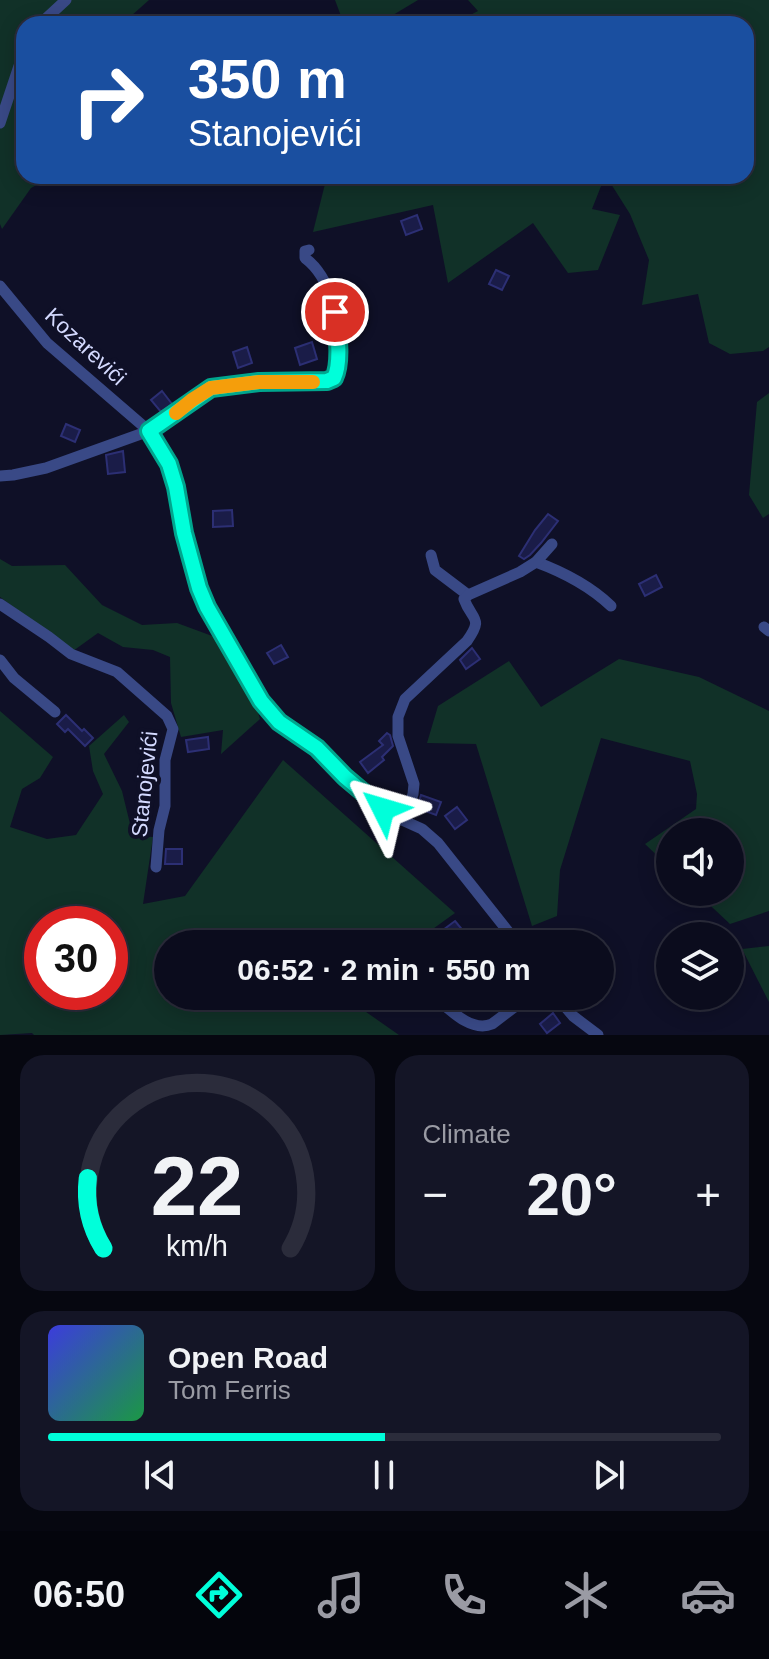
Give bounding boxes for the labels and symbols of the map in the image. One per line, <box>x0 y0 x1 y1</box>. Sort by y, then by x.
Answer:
pin <box>301 278 369 346</box>
street label: Kozarevići <box>40 303 131 390</box>
street label: Stanojevići <box>127 730 162 838</box>
position arrow <box>341 767 425 851</box>
speed limit sign: 30 <box>24 906 128 1010</box>

